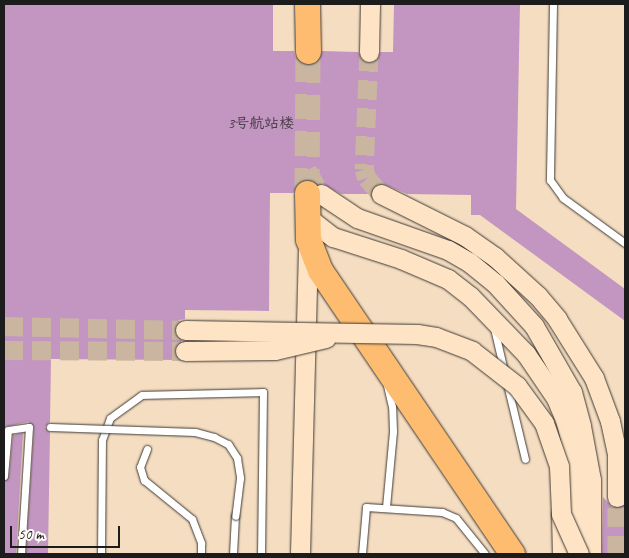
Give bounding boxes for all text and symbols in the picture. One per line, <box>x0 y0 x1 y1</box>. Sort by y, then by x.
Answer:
house number: 3号航站楼 <box>228 115 294 133</box>
scale bar <box>12 516 122 548</box>
text: 50 m <box>18 525 44 544</box>

